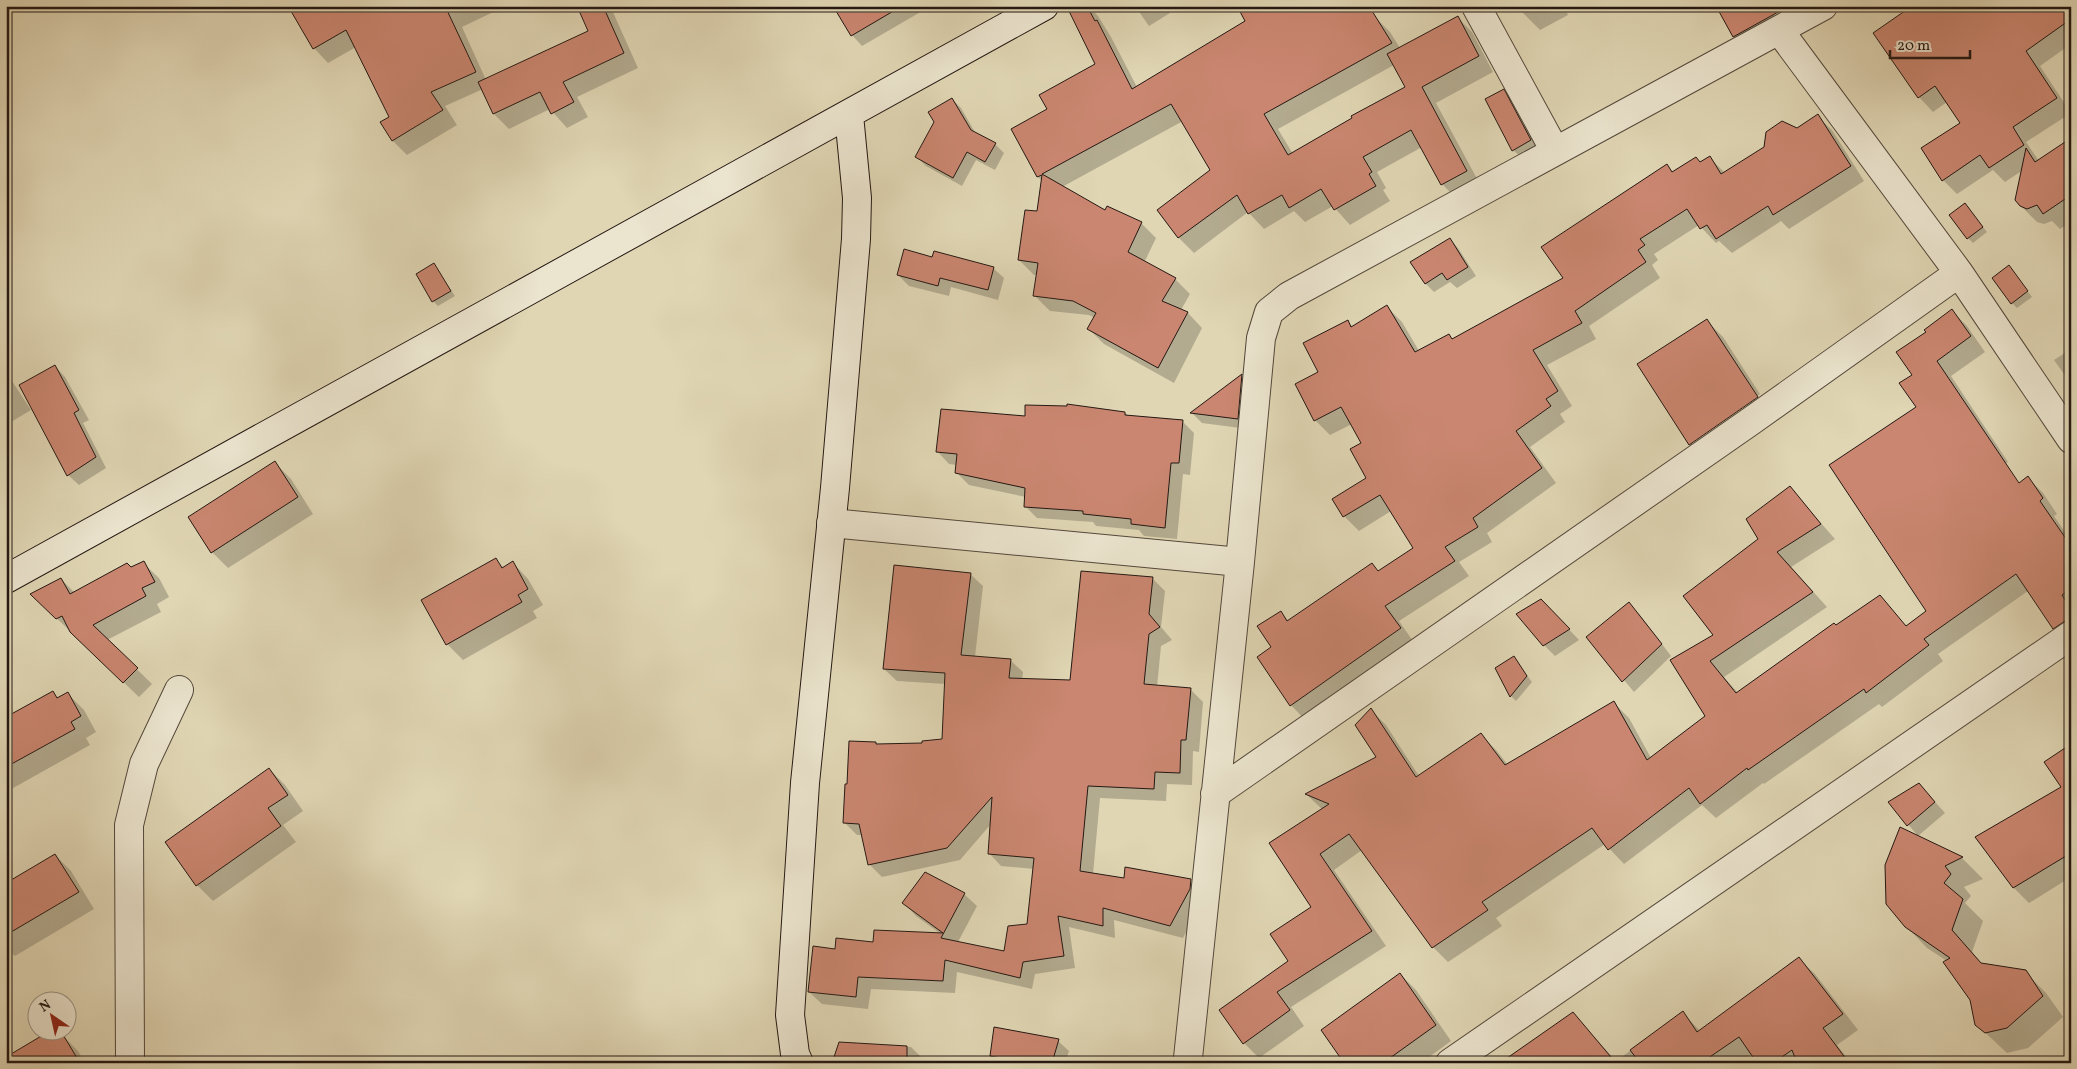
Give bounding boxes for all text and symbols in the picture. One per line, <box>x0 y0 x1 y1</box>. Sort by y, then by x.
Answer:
scale bar <box>1890 28 1970 60</box>
text: 20 m <box>1897 36 1930 57</box>
north arrow <box>28 992 78 1042</box>
text: N <box>36 996 55 1017</box>

